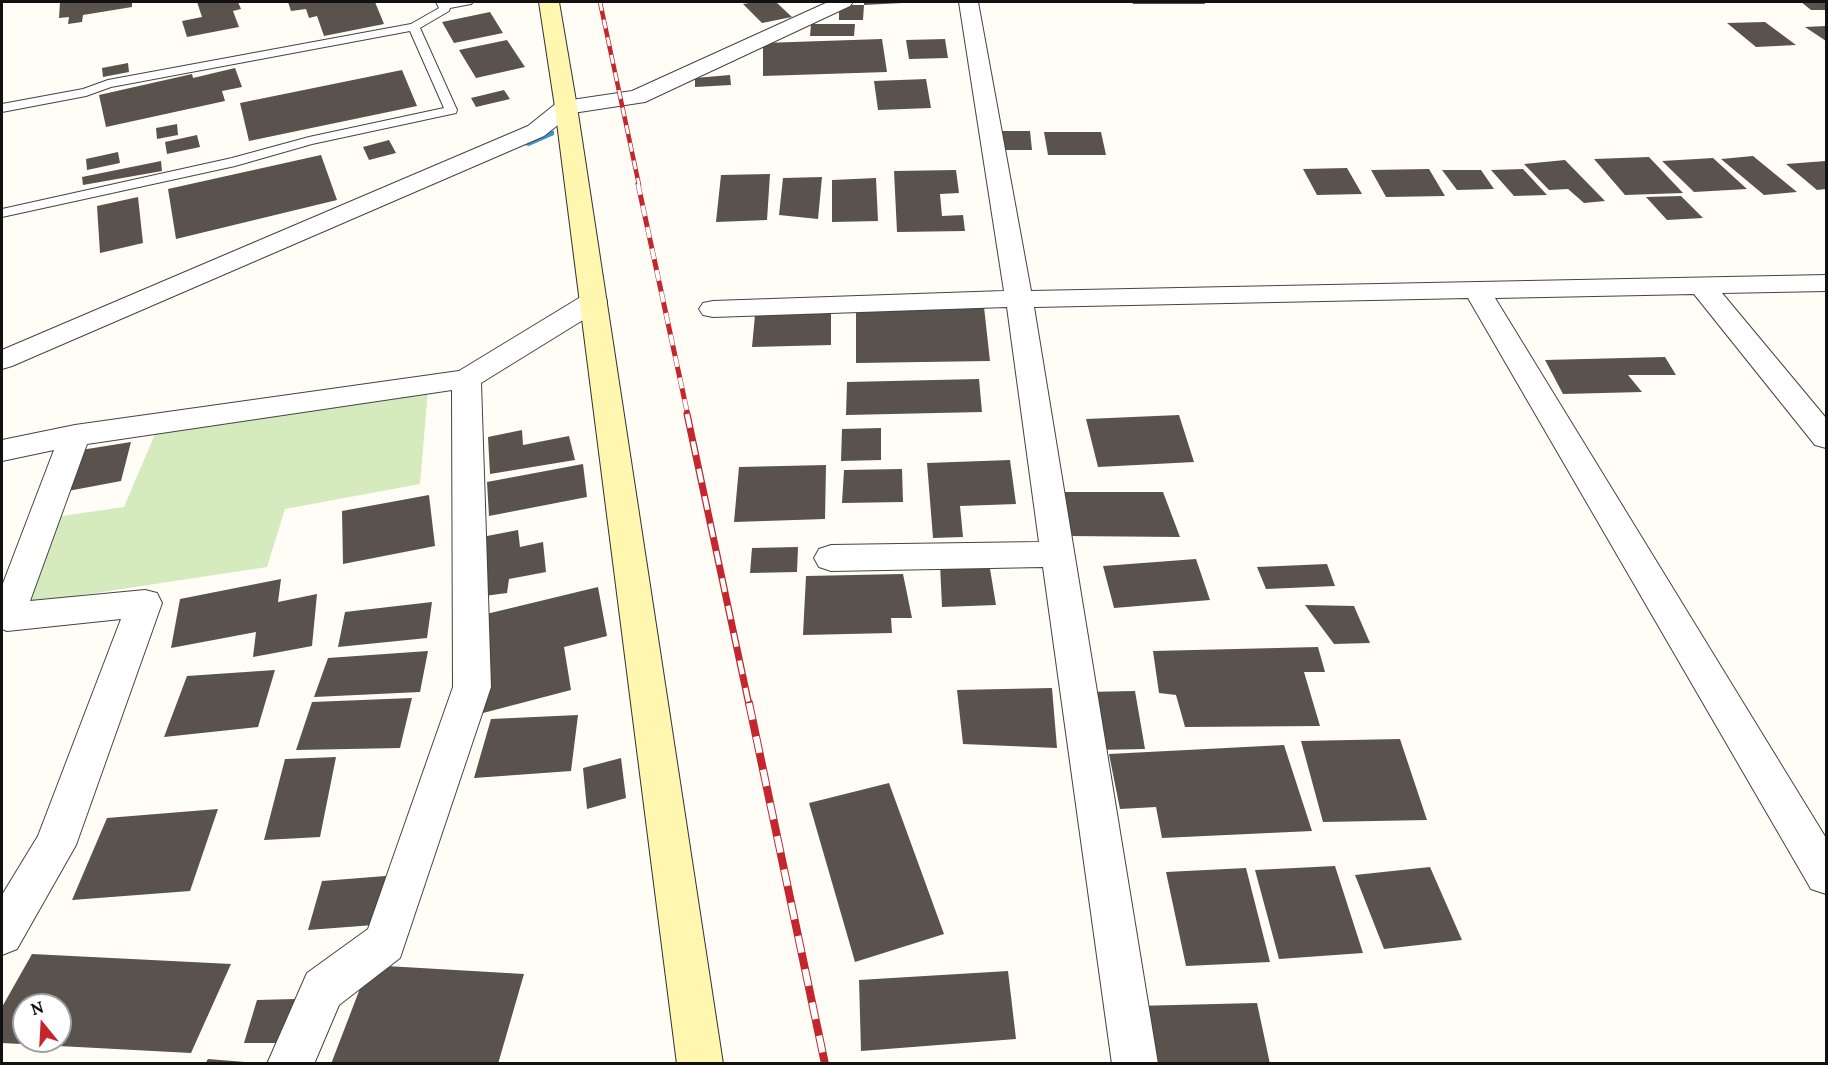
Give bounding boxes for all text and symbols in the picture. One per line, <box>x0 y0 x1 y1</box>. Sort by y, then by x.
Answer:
north arrow <box>12 993 72 1053</box>
text: N <box>28 996 46 1019</box>

